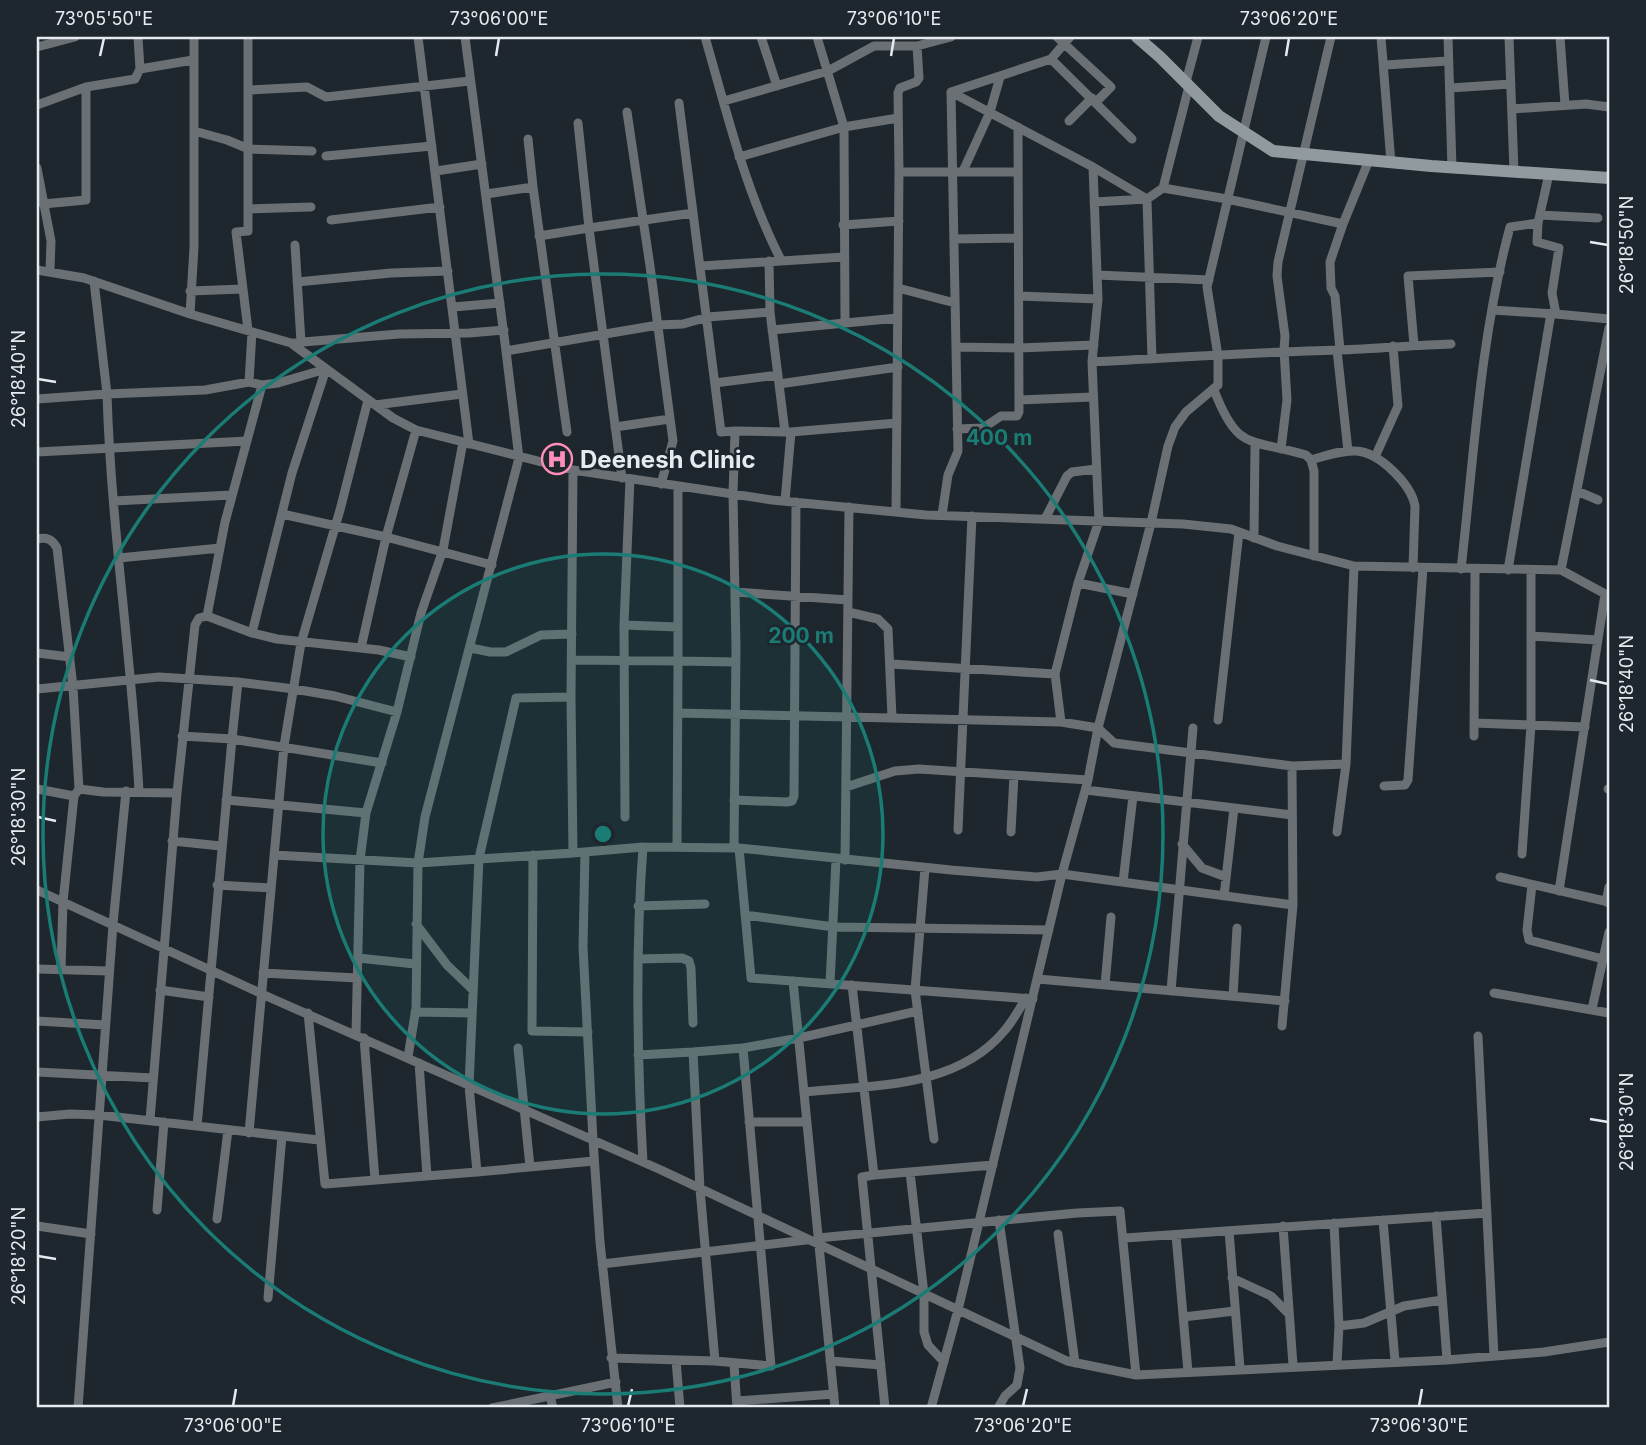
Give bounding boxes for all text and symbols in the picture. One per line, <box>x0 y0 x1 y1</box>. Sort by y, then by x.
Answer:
text: 73°05'50"E <box>55 8 153 29</box>
text: 73°06'00"E <box>450 8 548 29</box>
text: 73°06'10"E <box>847 8 941 29</box>
text: 73°06'20"E <box>1240 8 1338 29</box>
text: 26°18'50"N <box>1616 196 1637 294</box>
text: 26°18'40"N <box>8 330 29 428</box>
text: 400 m <box>966 425 1032 450</box>
hospital icon: Deenesh Clinic <box>540 442 574 476</box>
place label: Deenesh Clinic <box>580 445 756 474</box>
text: 200 m <box>768 623 834 648</box>
text: 26°18'40"N <box>1616 635 1637 733</box>
text: 26°18'30"N <box>8 768 29 866</box>
centre of rings <box>591 822 615 846</box>
text: 26°18'30"N <box>1616 1073 1637 1171</box>
text: 26°18'20"N <box>8 1207 29 1305</box>
text: 73°06'00"E <box>184 1415 282 1436</box>
text: 73°06'10"E <box>581 1415 675 1436</box>
text: 73°06'20"E <box>974 1415 1072 1436</box>
text: 73°06'30"E <box>1370 1415 1468 1436</box>

